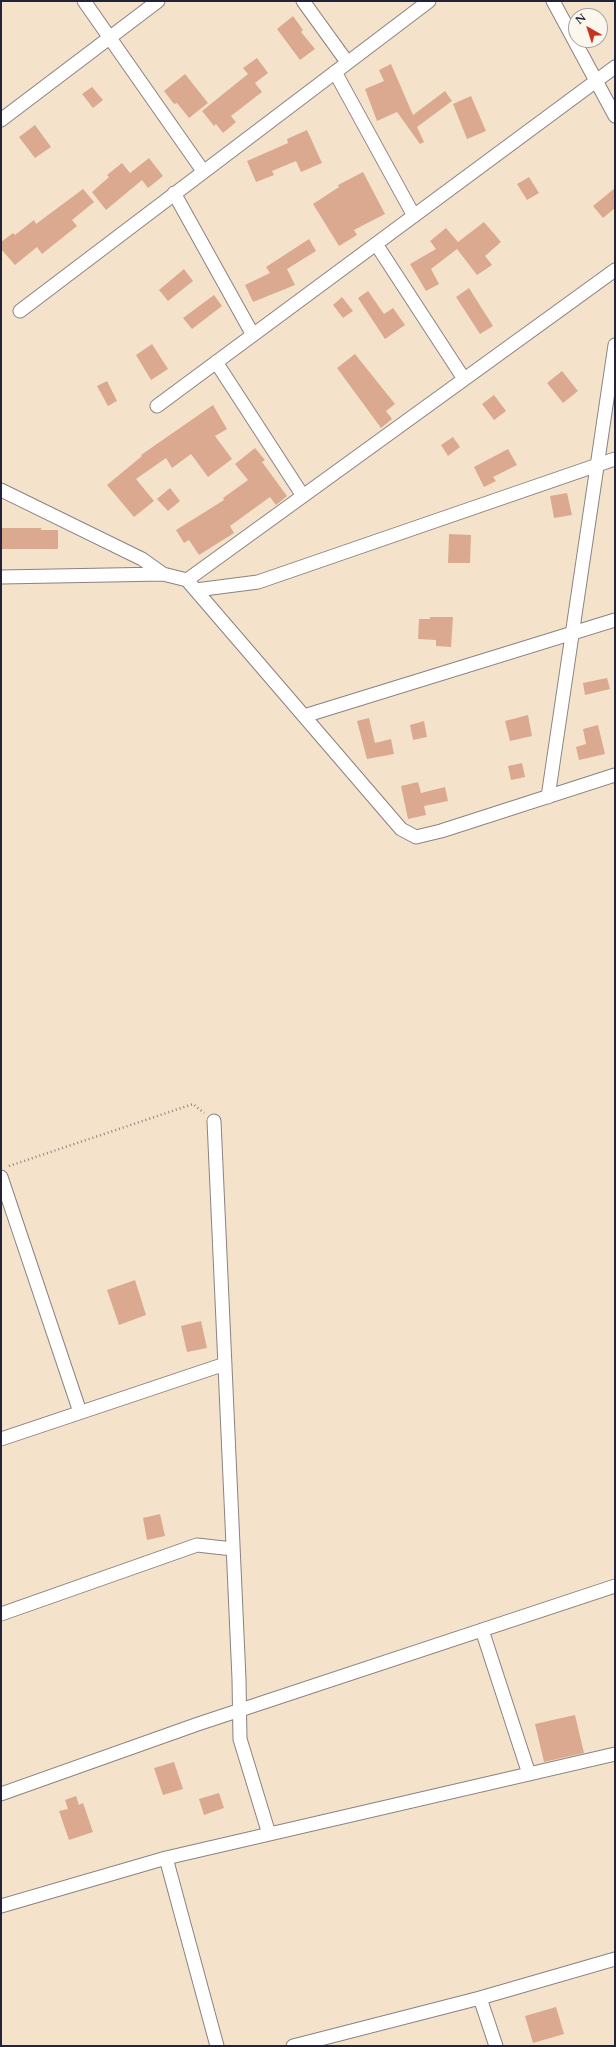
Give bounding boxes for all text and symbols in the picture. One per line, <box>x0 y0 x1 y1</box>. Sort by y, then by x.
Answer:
north arrow <box>568 8 608 48</box>
text: N <box>572 10 589 28</box>

